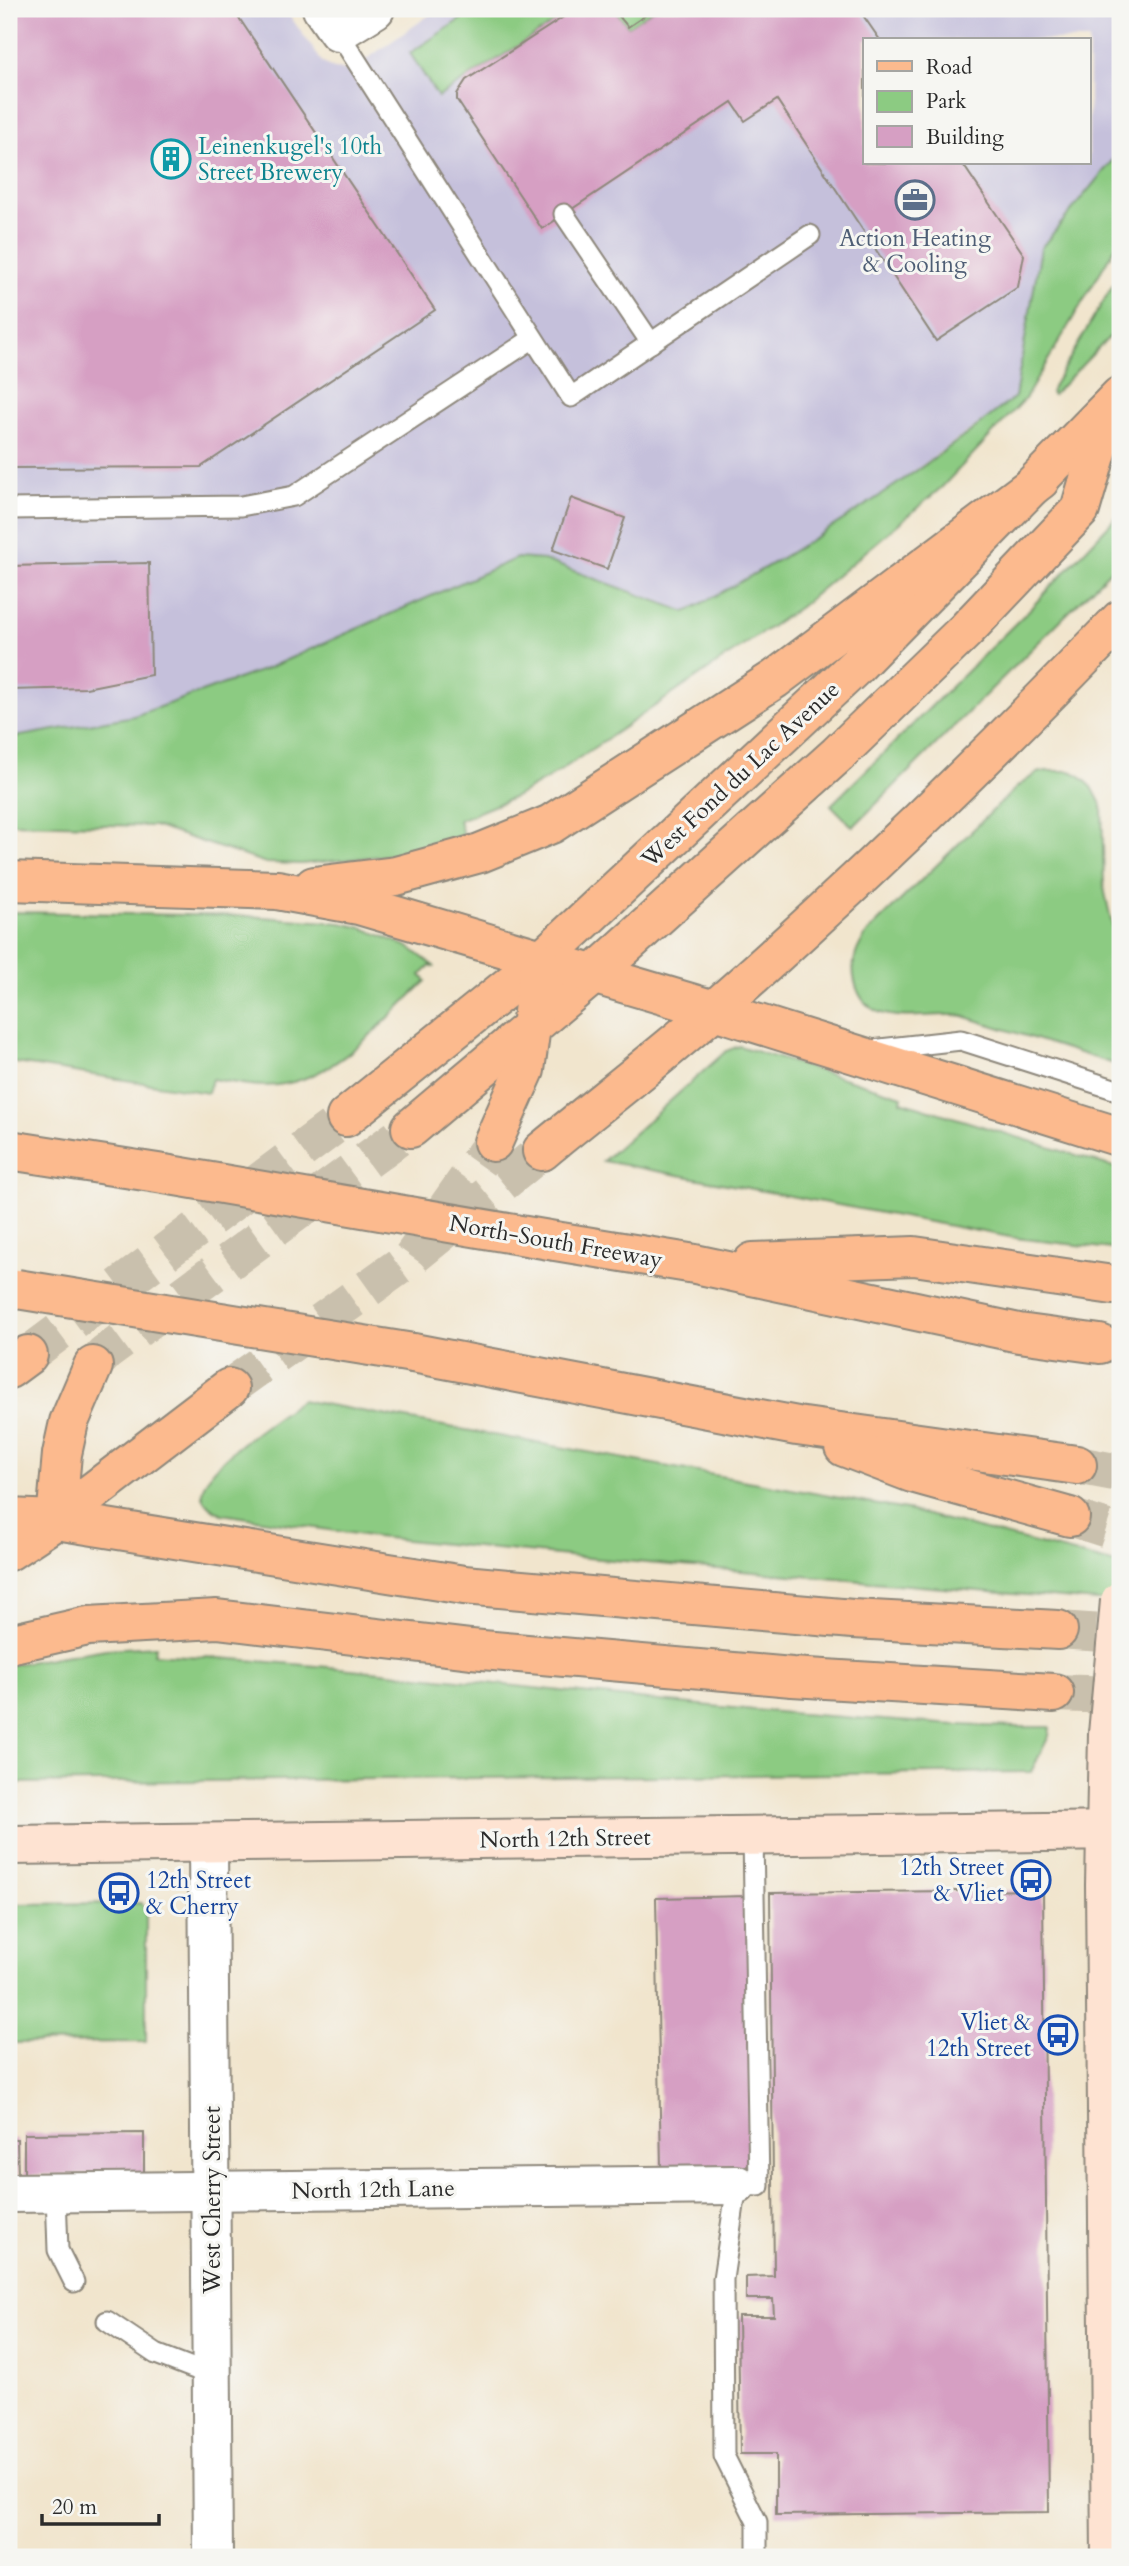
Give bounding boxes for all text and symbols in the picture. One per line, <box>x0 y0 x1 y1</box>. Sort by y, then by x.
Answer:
legend <box>863 38 1090 164</box>
text: Road <box>926 53 972 82</box>
text: Park <box>926 87 967 116</box>
text: Building <box>926 123 1004 152</box>
place label: Leinenkugel's 10th Street Brewery <box>198 131 382 188</box>
building icon: Leinenkugel's 10th Street Brewery <box>150 138 192 180</box>
office icon: Action Heating & Cooling <box>894 179 936 221</box>
place label: Action Heating & Cooling <box>839 223 991 280</box>
street label: West Fond du Lac Avenue <box>634 674 846 875</box>
street label: North-South Freeway <box>447 1207 665 1276</box>
street label: North 12th Street <box>479 1822 651 1855</box>
place label: 12th Street & Vliet <box>899 1852 1004 1909</box>
bus stop icon: 12th Street & Vliet <box>1010 1859 1052 1901</box>
place label: 12th Street & Cherry <box>146 1865 251 1922</box>
bus stop icon: 12th Street & Cherry <box>98 1872 140 1914</box>
place label: Vliet & 12th Street <box>926 2007 1031 2064</box>
bus stop icon: Vliet & 12th Street <box>1037 2014 1079 2056</box>
street label: West Cherry Street <box>197 2106 228 2295</box>
street label: North 12th Lane <box>291 2173 455 2206</box>
scale bar <box>42 2482 159 2526</box>
text: 20 m <box>52 2493 97 2522</box>

